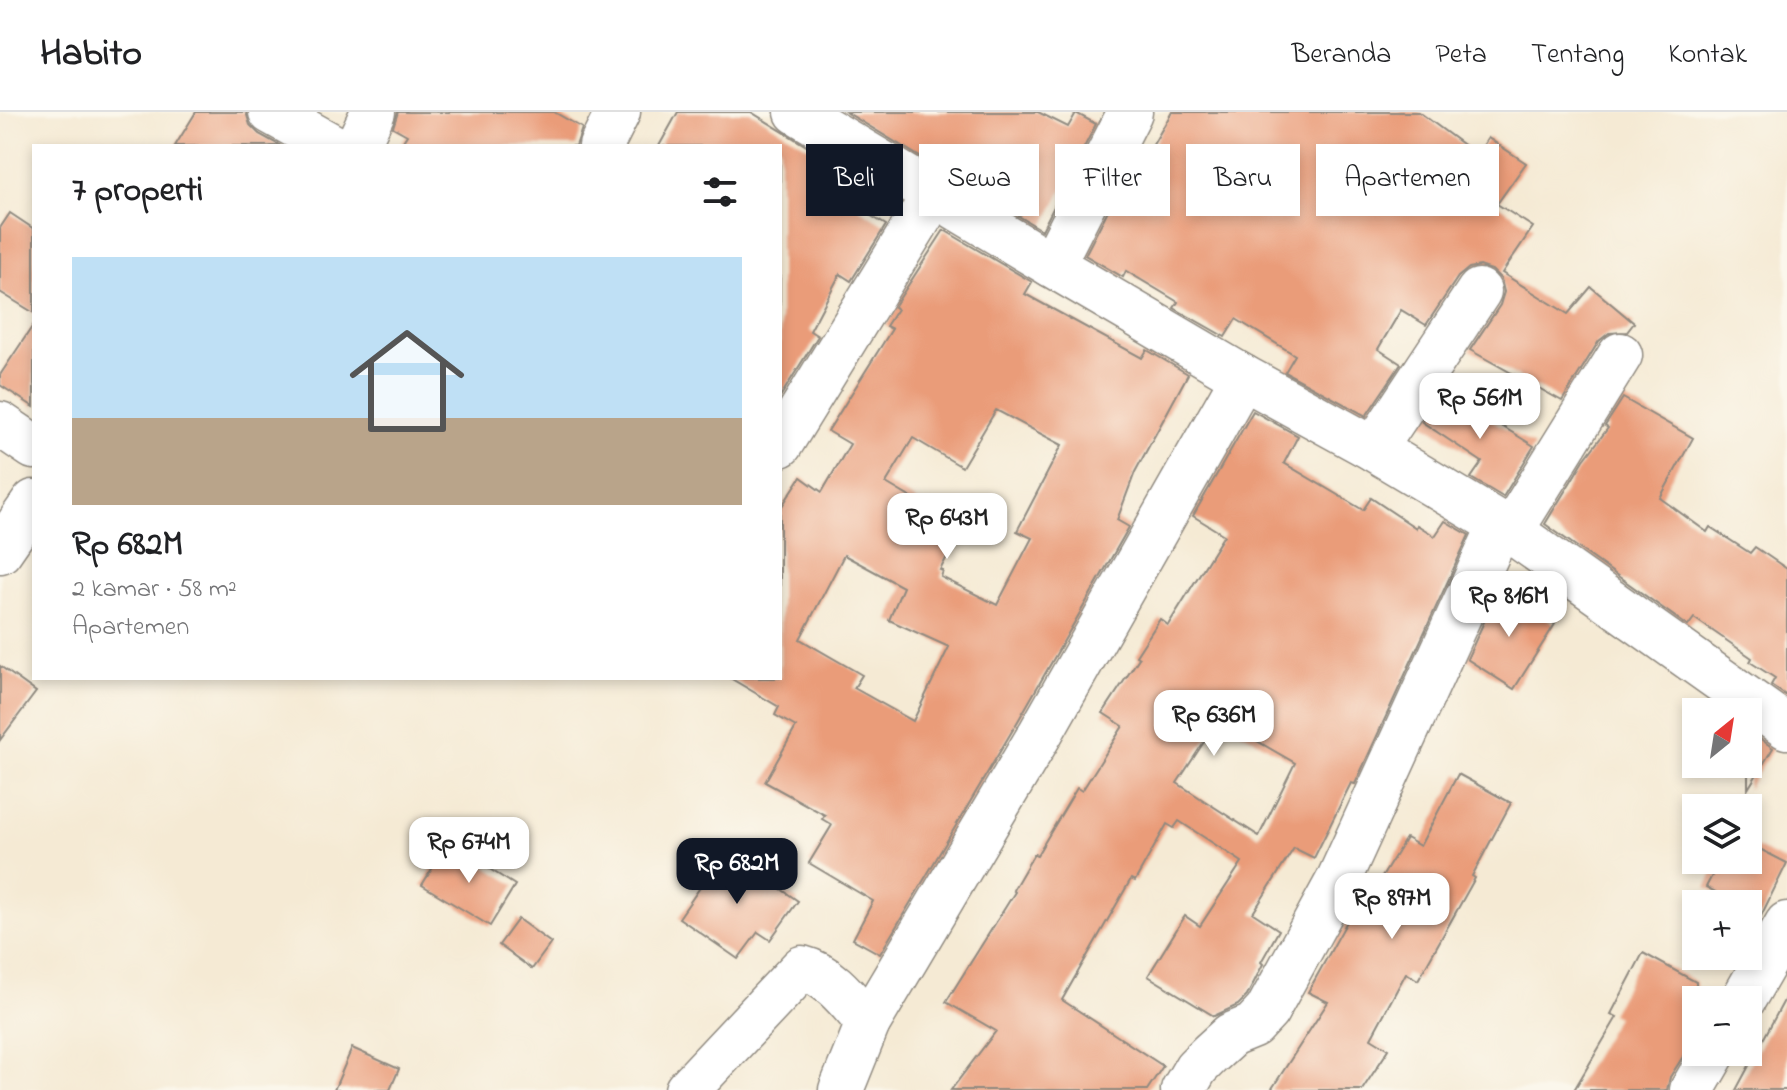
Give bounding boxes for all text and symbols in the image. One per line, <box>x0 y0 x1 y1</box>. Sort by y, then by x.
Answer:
text: Habito <box>40 27 142 83</box>
text: Beranda <box>1291 35 1391 76</box>
text: Peta <box>1435 35 1487 76</box>
text: Tentang <box>1531 35 1624 76</box>
text: Kontak <box>1668 35 1747 76</box>
chip: Beli <box>806 144 903 216</box>
chip: Sewa <box>919 144 1039 216</box>
chip: Filter <box>1055 144 1170 216</box>
chip: Baru <box>1186 144 1300 216</box>
chip: Apartemen <box>1316 144 1499 216</box>
text: 7 properti <box>72 167 203 217</box>
icon: filters <box>698 170 742 214</box>
icon: home <box>335 309 479 453</box>
pin: Rp 561M <box>1406 373 1554 441</box>
text: Rp 561M <box>1437 380 1523 418</box>
pin: Rp 643M <box>873 493 1021 561</box>
text: Rp 643M <box>905 500 989 538</box>
text: Rp 682M <box>72 521 183 571</box>
text: 2 kamar · 58 m² <box>72 571 237 609</box>
pin: Rp 816M <box>1435 571 1583 639</box>
text: Rp 816M <box>1469 578 1549 616</box>
text: Apartemen <box>72 609 189 647</box>
pin: Rp 636M <box>1140 690 1288 758</box>
text: Rp 636M <box>1172 697 1256 735</box>
north arrow <box>1682 698 1762 778</box>
map controls <box>1682 698 1762 1066</box>
button: layers <box>1682 794 1762 874</box>
pin: Rp 674M <box>395 817 543 885</box>
text: Rp 674M <box>427 824 511 862</box>
pin: Rp 682M <box>663 838 811 906</box>
text: Rp 682M <box>695 845 779 883</box>
pin: Rp 897M <box>1318 873 1466 941</box>
text: Rp 897M <box>1352 880 1432 918</box>
button: + <box>1682 890 1762 970</box>
button: − <box>1682 986 1762 1066</box>

